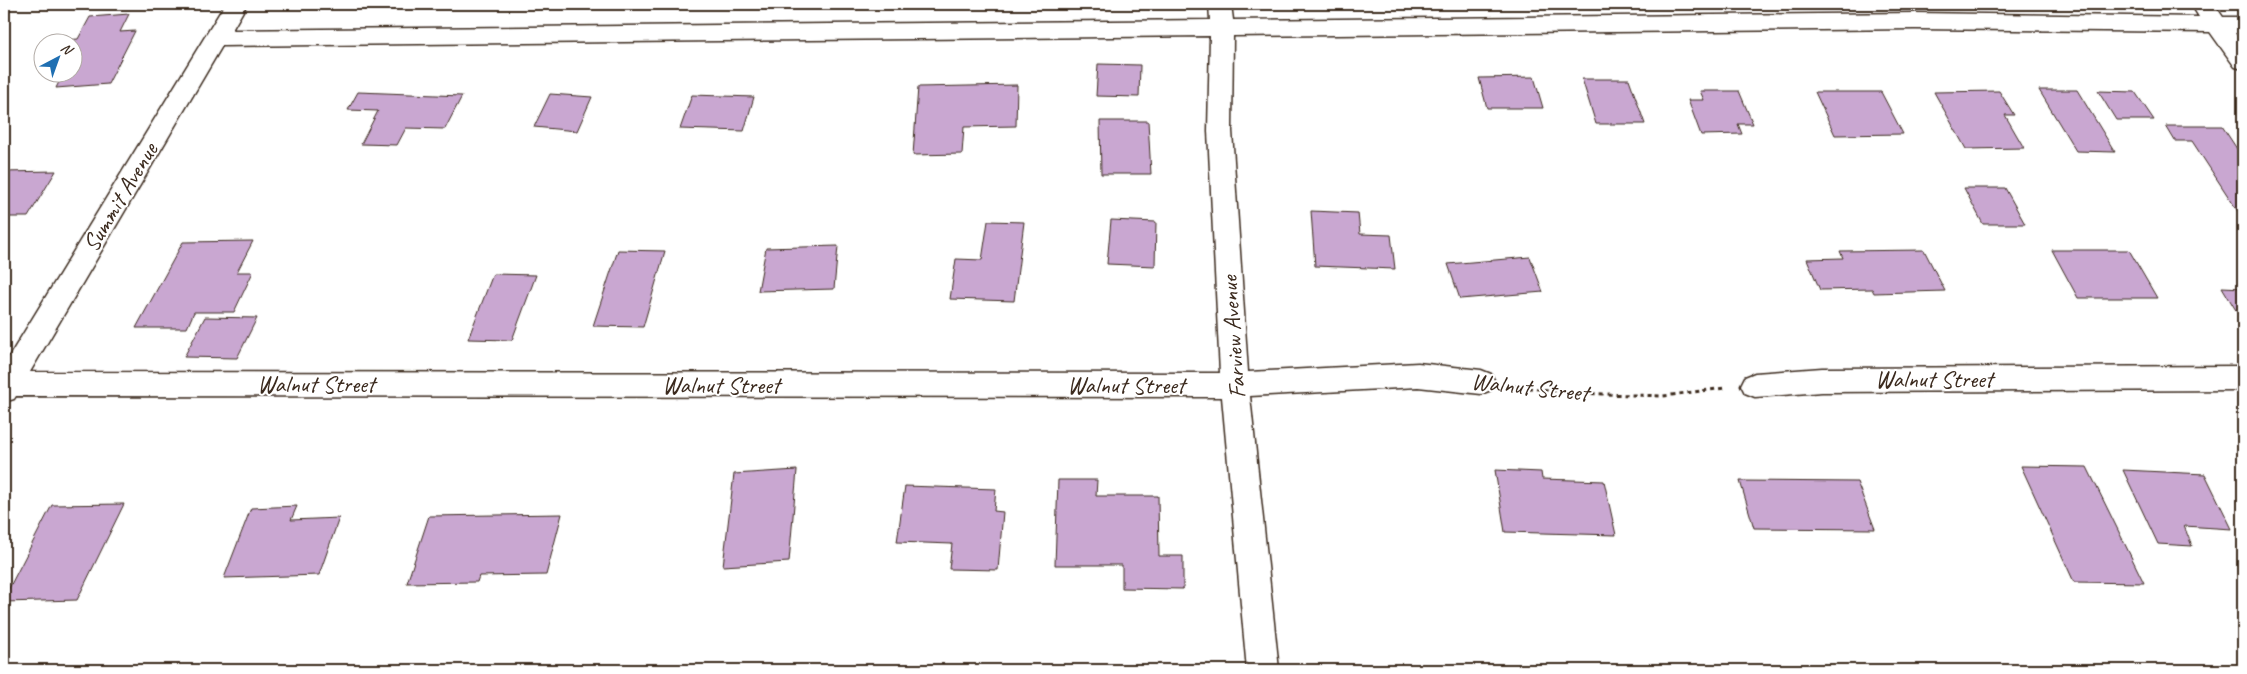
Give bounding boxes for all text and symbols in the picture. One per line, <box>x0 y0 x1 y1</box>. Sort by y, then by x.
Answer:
north arrow <box>32 32 82 82</box>
text: N <box>57 39 77 59</box>
street label: Summit Avenue <box>76 135 165 257</box>
street label: Farview Avenue <box>1214 272 1252 399</box>
street label: Walnut Street <box>1875 364 1996 394</box>
street label: Walnut Street <box>1470 366 1593 408</box>
street label: Walnut Street <box>257 369 378 399</box>
street label: Walnut Street <box>662 370 783 400</box>
street label: Walnut Street <box>1067 370 1188 400</box>

